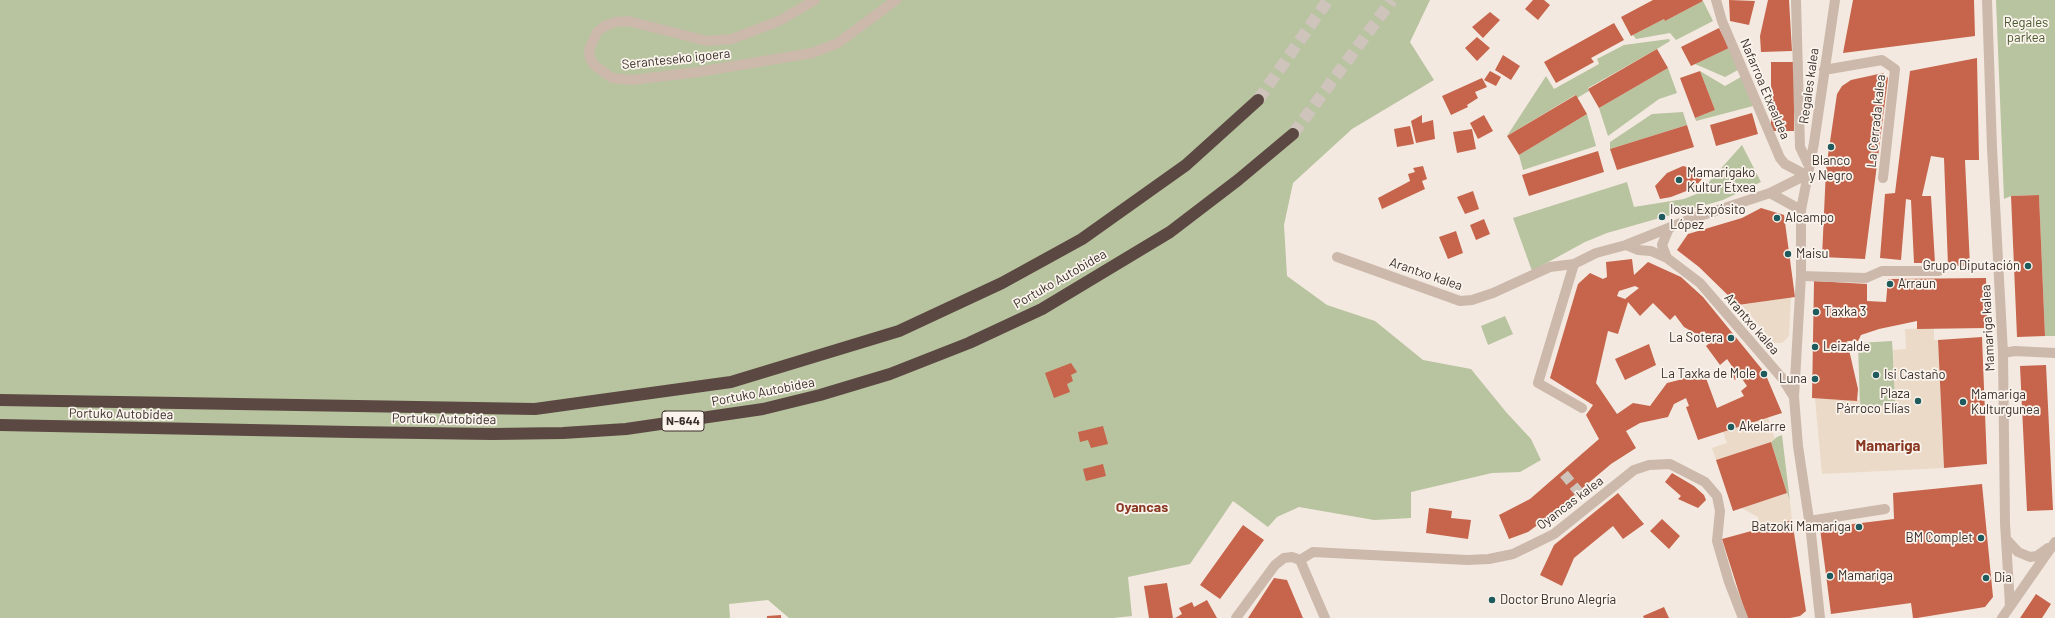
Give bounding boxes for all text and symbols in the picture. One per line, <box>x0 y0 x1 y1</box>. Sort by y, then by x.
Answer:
park label: Regales parkea <box>2004 15 2048 46</box>
street label: Nafarroa Etxealdea <box>1737 36 1793 142</box>
street label: Seranteseko igoera <box>621 46 731 72</box>
street label: Regales kalea <box>1796 47 1822 125</box>
street label: La Cerrada kalea <box>1863 74 1889 168</box>
marker: Blanco y Negro <box>1826 142 1836 152</box>
place label: Blanco y Negro <box>1809 153 1853 184</box>
place label: Mamarigako Kultur Etxea <box>1687 165 1756 196</box>
marker: Mamarigako Kultur Etxea <box>1674 175 1684 185</box>
place label: Iosu Expósito López <box>1670 202 1746 233</box>
place label: Alcampo <box>1785 210 1834 226</box>
marker: Iosu Expósito López <box>1657 212 1667 222</box>
marker: Alcampo <box>1772 213 1782 223</box>
street label: Portuko Autobidea <box>1011 246 1109 312</box>
place label: Maisu <box>1796 246 1828 262</box>
marker: Maisu <box>1783 249 1793 259</box>
street label: Arantxo kalea <box>1387 254 1465 294</box>
place label: Grupo Diputación <box>1923 258 2020 274</box>
marker: Grupo Diputación <box>2023 261 2033 271</box>
place label: Arraun <box>1898 276 1936 292</box>
marker: Arraun <box>1885 279 1895 289</box>
street label: Mamariga kalea <box>1978 284 1998 372</box>
street label: Arantxo kalea <box>1721 290 1783 358</box>
place label: Taxka 3 <box>1824 304 1866 320</box>
marker: Taxka 3 <box>1811 307 1821 317</box>
place label: La Sotera <box>1669 330 1723 346</box>
marker: La Sotera <box>1726 333 1736 343</box>
place label: Leizalde <box>1823 339 1870 355</box>
marker: Leizalde <box>1810 342 1820 352</box>
place label: La Taxka de Mole <box>1661 366 1756 382</box>
place label: Isi Castaño <box>1884 367 1946 383</box>
marker: La Taxka de Mole <box>1759 369 1769 379</box>
marker: Isi Castaño <box>1871 370 1881 380</box>
place label: Luna <box>1779 371 1807 387</box>
street label: Portuko Autobidea <box>710 374 816 410</box>
marker: Luna <box>1810 374 1820 384</box>
place label: Plaza Párroco Elías <box>1836 386 1910 417</box>
place label: Mamariga Kulturgunea <box>1971 387 2040 418</box>
marker: Plaza Párroco Elías <box>1913 396 1923 406</box>
marker: Mamariga Kulturgunea <box>1958 397 1968 407</box>
street label: Portuko Autobidea <box>69 405 173 423</box>
street label: Portuko Autobidea <box>392 410 496 428</box>
road number: N-644 <box>662 411 704 431</box>
place label: Akelarre <box>1739 419 1786 435</box>
marker: Akelarre <box>1726 422 1736 432</box>
district label: Mamariga <box>1856 437 1920 455</box>
street label: Oyancas kalea <box>1534 473 1606 533</box>
district label: Oyancas <box>1116 499 1168 515</box>
place label: Batzoki Mamariga <box>1751 519 1851 535</box>
marker: Batzoki Mamariga <box>1854 522 1864 532</box>
place label: BM Complet <box>1906 530 1973 546</box>
marker: BM Complet <box>1976 533 1986 543</box>
place label: Mamariga <box>1838 568 1893 584</box>
place label: Dia <box>1994 570 2012 586</box>
marker: Mamariga <box>1825 571 1835 581</box>
marker: Dia <box>1981 573 1991 583</box>
place label: Doctor Bruno Alegría <box>1500 592 1616 608</box>
marker: Doctor Bruno Alegría <box>1487 595 1497 605</box>

